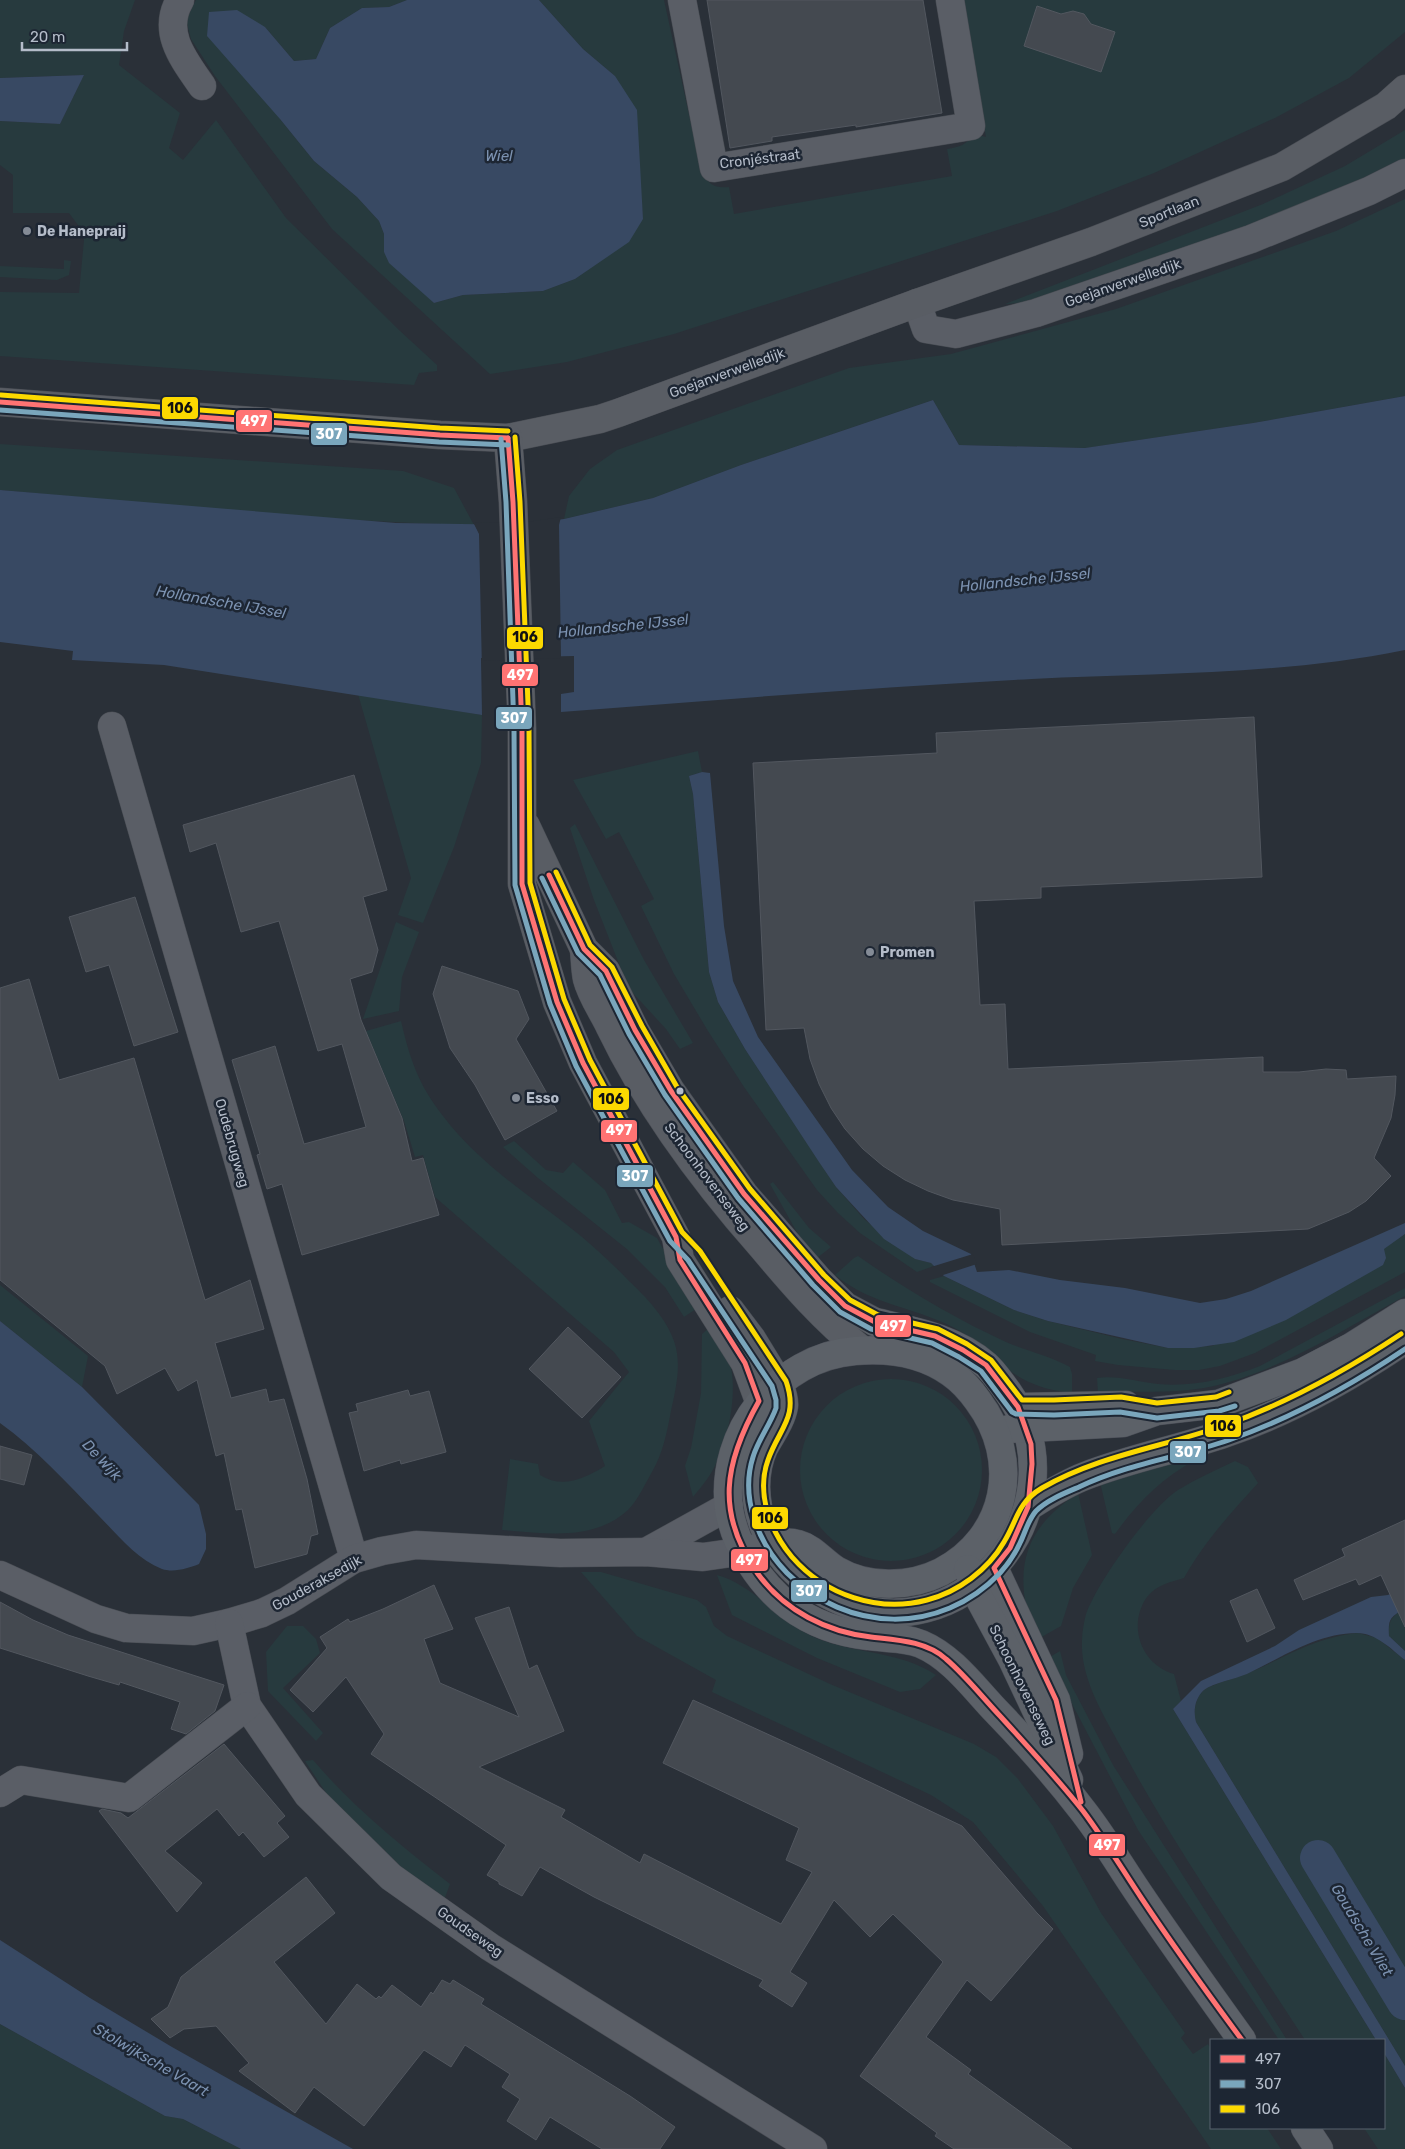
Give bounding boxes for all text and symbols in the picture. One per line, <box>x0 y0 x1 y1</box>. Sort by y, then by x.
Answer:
scale bar <box>22 20 128 52</box>
text: 20 m <box>30 28 65 46</box>
street label: Cronjéstraat <box>719 146 802 172</box>
water label: Wiel <box>485 147 513 165</box>
street label: Sportlaan <box>1137 192 1201 232</box>
place label: De Hanepraij <box>37 223 126 240</box>
marker: De Hanepraij <box>21 225 33 237</box>
street label: Goejanverwelledijk <box>1063 255 1184 311</box>
street label: Goejanverwelledijk <box>667 344 788 402</box>
line badge: 106 <box>161 396 199 420</box>
text: 106 <box>167 400 193 417</box>
line badge: 497 <box>235 409 273 433</box>
text: 497 <box>241 413 267 430</box>
line badge: 307 <box>310 422 348 446</box>
text: 307 <box>316 426 342 443</box>
water label: Hollandsche IJssel <box>959 564 1092 596</box>
water label: Hollandsche IJssel <box>155 582 288 622</box>
water label: Hollandsche IJssel <box>557 610 690 642</box>
line badge: 106 <box>506 626 544 650</box>
text: 106 <box>512 629 538 646</box>
line badge: 497 <box>501 663 539 687</box>
text: 497 <box>507 667 533 684</box>
line badge: 307 <box>495 706 533 730</box>
text: 307 <box>501 710 527 727</box>
place label: Promen <box>880 944 934 961</box>
marker: Promen <box>864 946 876 958</box>
unlabelled marker <box>675 1086 685 1096</box>
line badge: 106 <box>592 1087 630 1111</box>
place label: Esso <box>526 1090 559 1107</box>
text: 106 <box>598 1091 624 1108</box>
marker: Esso <box>510 1092 522 1104</box>
street label: Oudebrugweg <box>211 1097 253 1189</box>
line badge: 497 <box>600 1119 638 1143</box>
street label: Schoonhovenseweg <box>661 1119 753 1235</box>
text: 497 <box>606 1122 632 1139</box>
line badge: 307 <box>616 1164 654 1188</box>
text: 307 <box>622 1168 648 1185</box>
line badge: 497 <box>874 1314 912 1338</box>
text: 497 <box>880 1318 906 1335</box>
line badge: 106 <box>1204 1414 1242 1438</box>
text: 106 <box>1210 1418 1236 1435</box>
water label: De Wijk <box>79 1436 126 1484</box>
line badge: 307 <box>1169 1440 1207 1464</box>
text: 307 <box>1175 1444 1201 1461</box>
line badge: 106 <box>751 1506 789 1530</box>
text: 106 <box>757 1510 783 1527</box>
line badge: 497 <box>730 1548 769 1572</box>
street label: Gouderaksedijk <box>269 1551 365 1615</box>
text: 497 <box>736 1552 762 1569</box>
line badge: 307 <box>790 1579 828 1603</box>
text: 307 <box>796 1583 822 1600</box>
street label: Schoonhovenseweg <box>985 1622 1059 1748</box>
line badge: 497 <box>1088 1833 1126 1857</box>
text: 497 <box>1094 1837 1120 1854</box>
water label: Goudsche Vliet <box>1327 1881 1397 1980</box>
street label: Goudseweg <box>434 1903 506 1961</box>
water label: Stolwijksche Vaart <box>90 2020 212 2100</box>
legend <box>1210 2039 1385 2129</box>
text: 497 <box>1255 2050 1281 2068</box>
text: 307 <box>1255 2075 1282 2093</box>
text: 106 <box>1255 2100 1280 2118</box>

